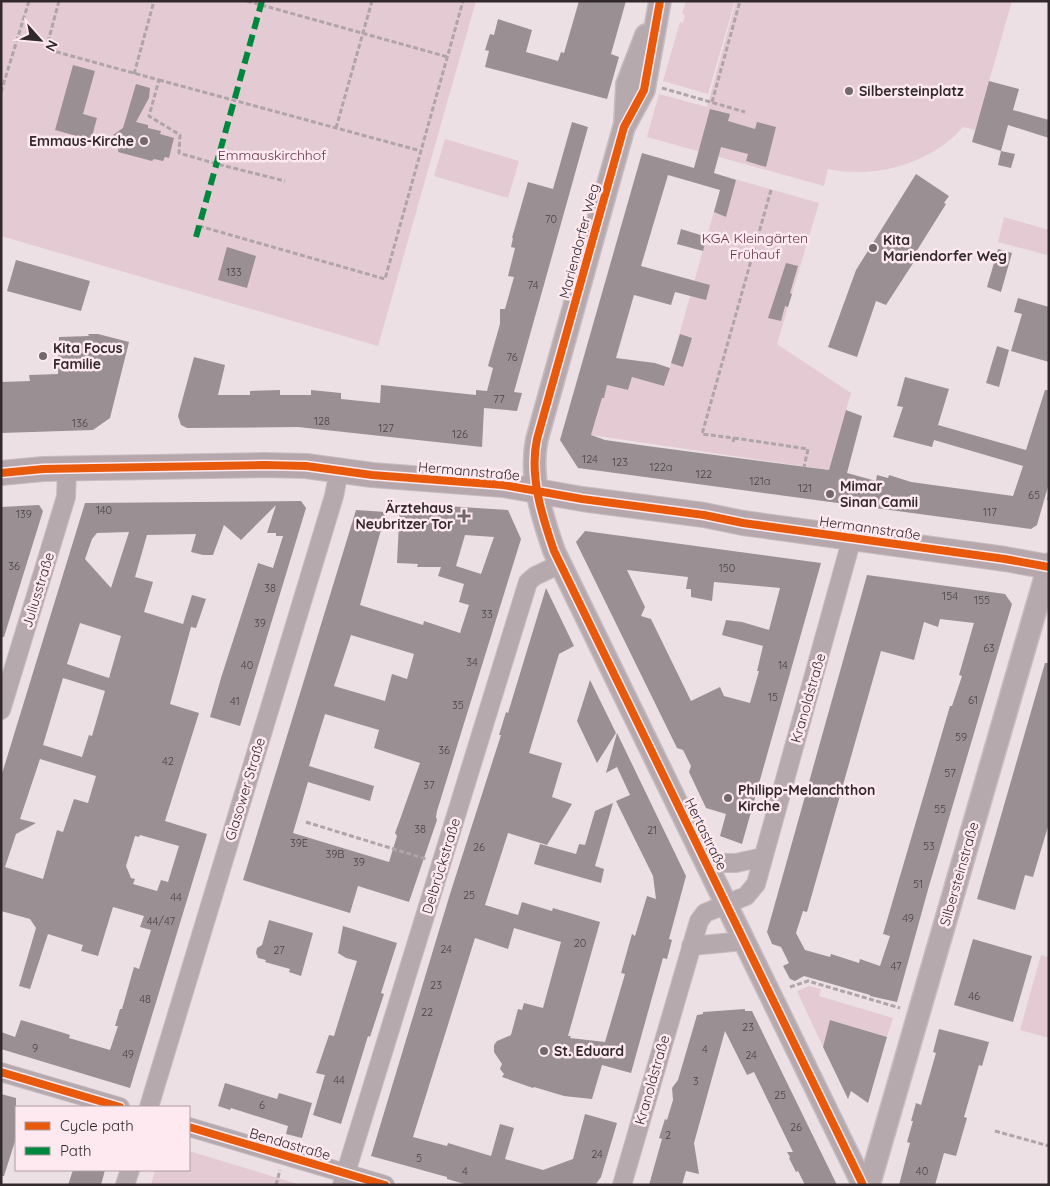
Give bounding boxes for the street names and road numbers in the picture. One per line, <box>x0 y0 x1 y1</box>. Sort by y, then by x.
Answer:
street label: Mariendorfer Weg <box>555 182 603 300</box>
street label: Hermannstraße <box>417 458 521 484</box>
street label: Hermannstraße <box>818 512 922 544</box>
street label: Juliusstraße <box>18 550 58 630</box>
street label: Kranoldstraße <box>787 651 829 745</box>
street label: Glasower Straße <box>221 735 269 843</box>
street label: Hertastraße <box>681 795 731 873</box>
street label: Delbrückstraße <box>418 816 464 916</box>
street label: Silbersteinstraße <box>936 820 982 928</box>
street label: Kranoldstraße <box>631 1033 673 1127</box>
street label: Bendastraße <box>247 1124 333 1164</box>

